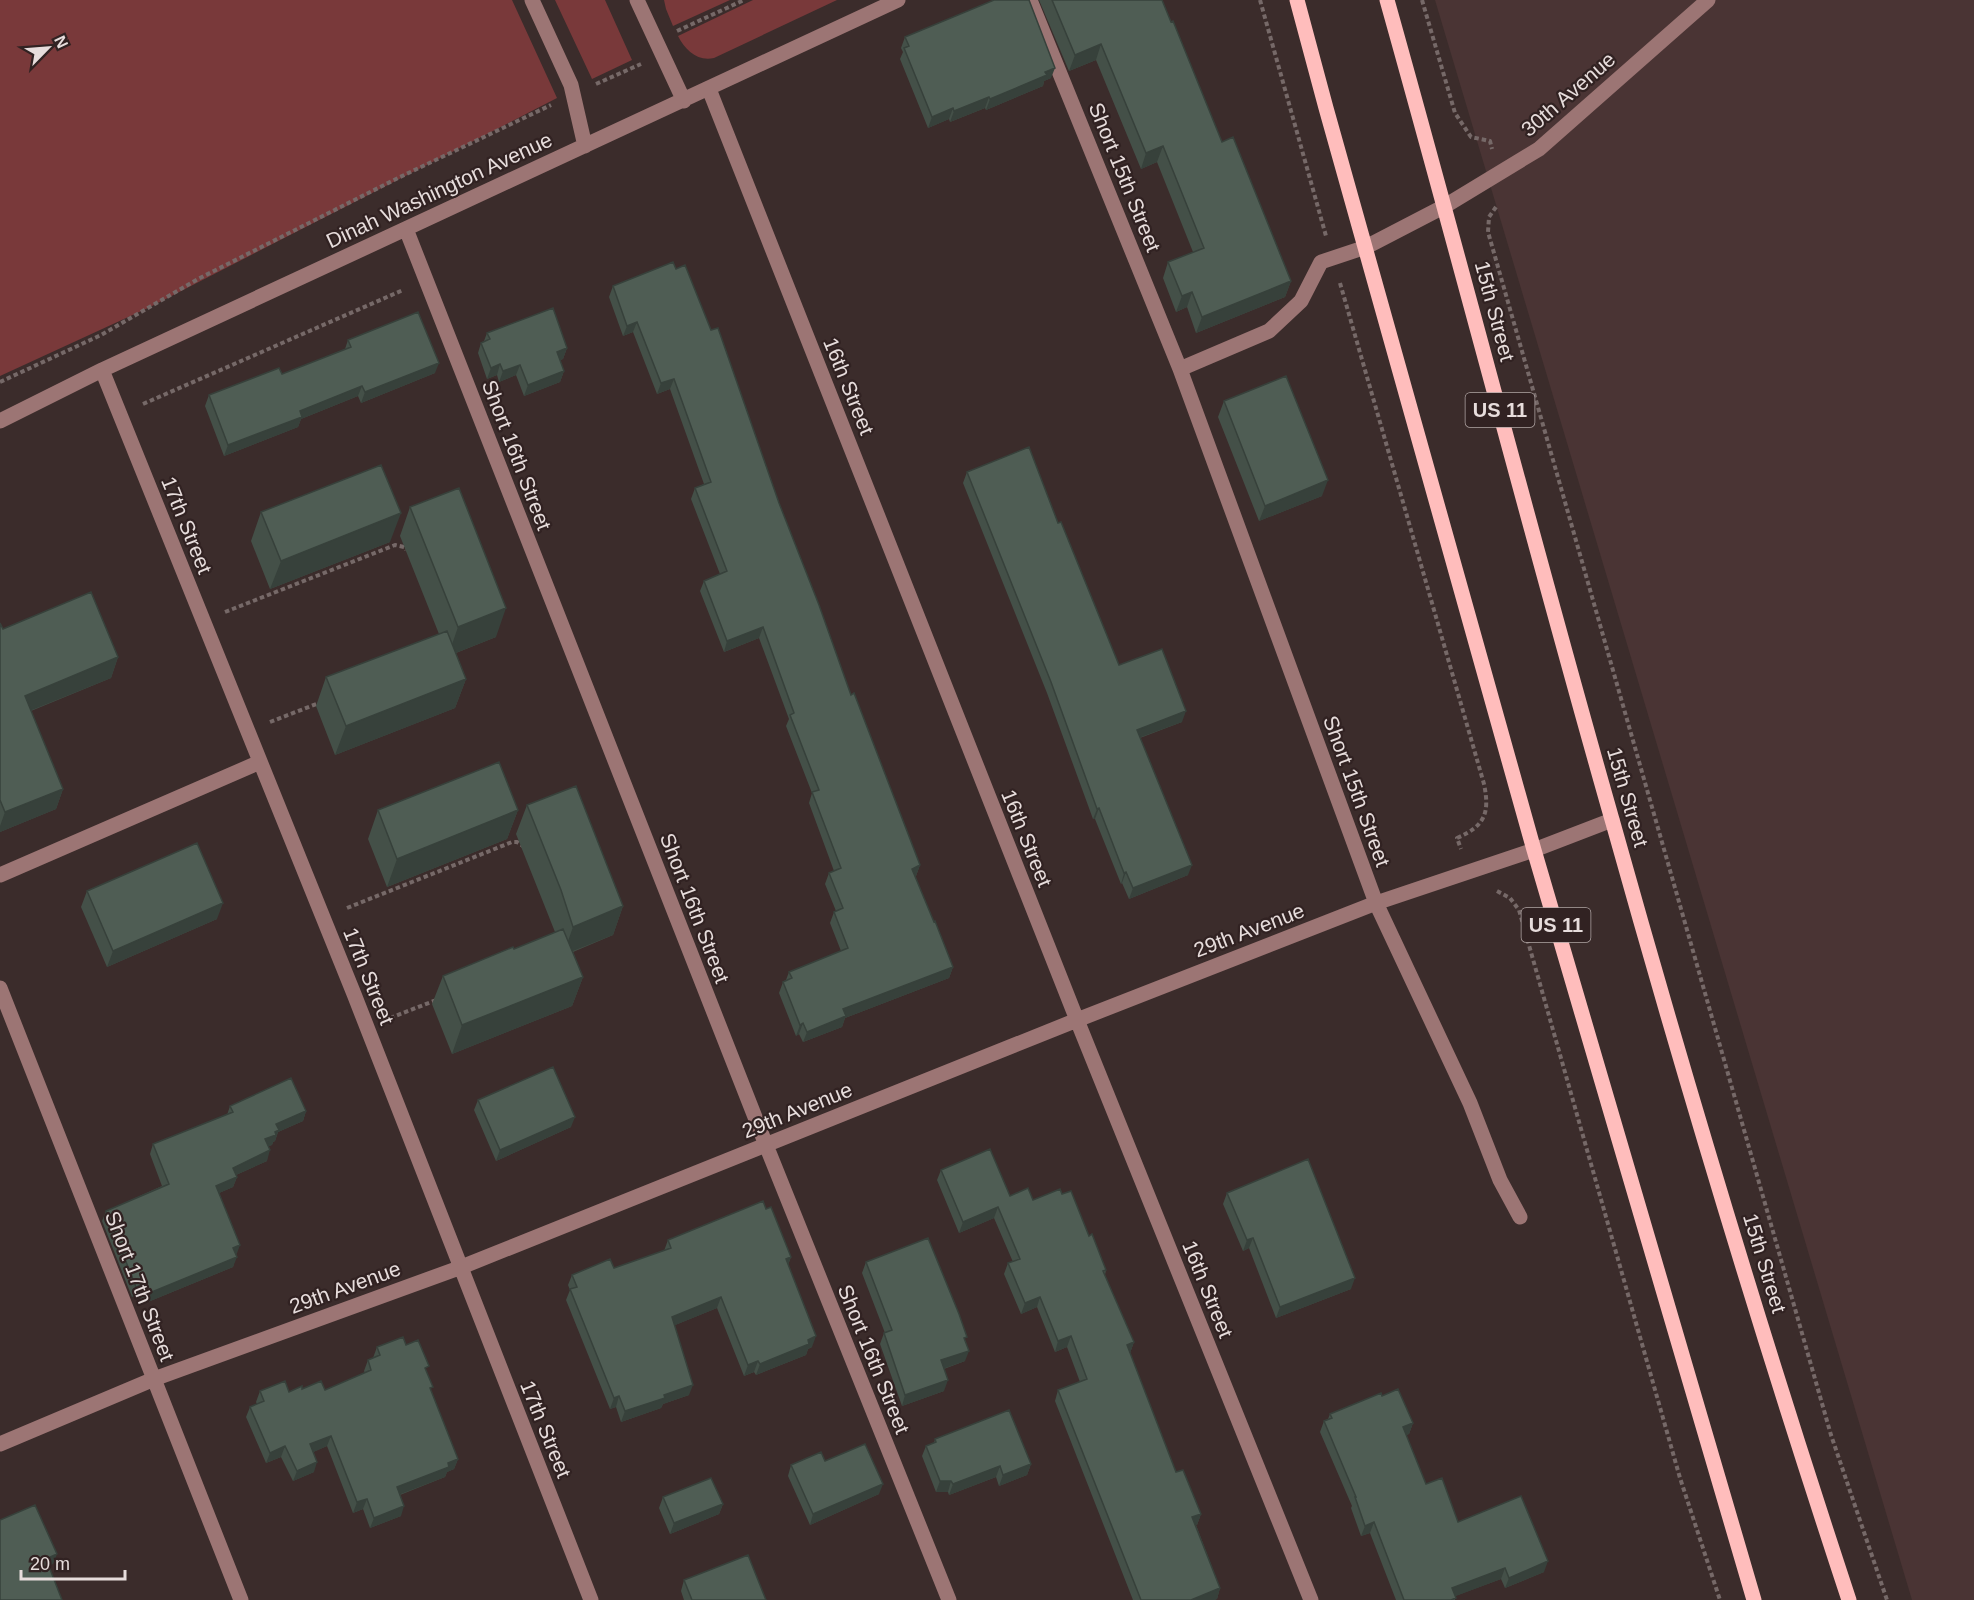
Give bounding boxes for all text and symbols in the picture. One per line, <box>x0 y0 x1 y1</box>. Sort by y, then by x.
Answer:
north arrow <box>18 18 78 78</box>
text: N <box>51 33 71 51</box>
street label: 30th Avenue <box>1517 47 1619 141</box>
street label: Short 15th Street <box>1085 99 1165 255</box>
street label: Dinah Washington Avenue <box>323 128 555 252</box>
street label: 15th Street <box>1471 258 1519 364</box>
street label: 16th Street <box>819 334 879 438</box>
street label: Short 16th Street <box>478 377 556 533</box>
road number: US 11 <box>1466 393 1534 427</box>
street label: 17th Street <box>157 473 217 577</box>
street label: Short 15th Street <box>1319 712 1395 870</box>
street label: 15th Street <box>1603 744 1653 850</box>
street label: 16th Street <box>997 786 1057 890</box>
street label: Short 16th Street <box>656 830 734 986</box>
street label: 29th Avenue <box>1191 898 1307 962</box>
road number: US 11 <box>1522 908 1590 942</box>
street label: 17th Street <box>339 924 399 1028</box>
street label: 29th Avenue <box>739 1078 855 1142</box>
street label: Short 17th Street <box>101 1208 179 1364</box>
street label: 15th Street <box>1739 1211 1791 1316</box>
street label: 16th Street <box>1178 1237 1238 1341</box>
street label: 29th Avenue <box>286 1256 404 1318</box>
street label: Short 16th Street <box>834 1281 914 1437</box>
street label: 17th Street <box>516 1377 576 1481</box>
scale bar <box>21 1543 124 1581</box>
text: 20 m <box>30 1554 70 1574</box>

